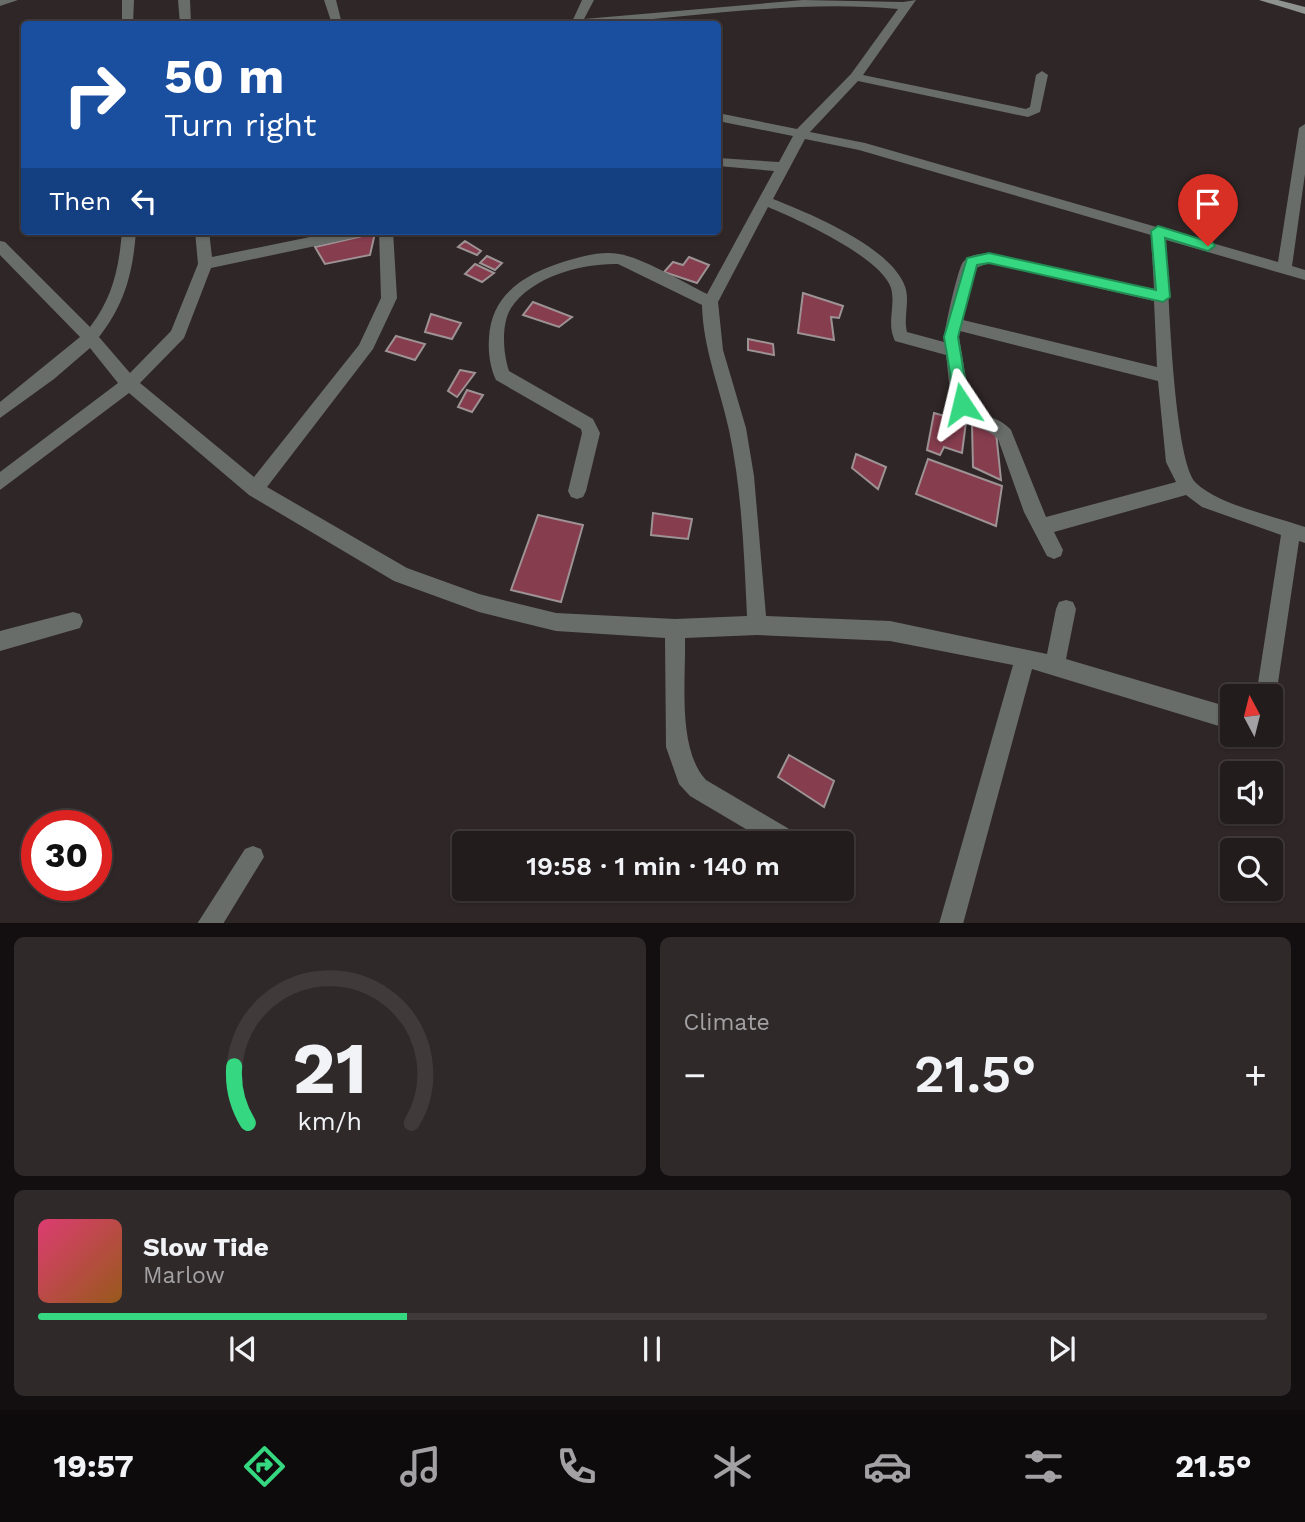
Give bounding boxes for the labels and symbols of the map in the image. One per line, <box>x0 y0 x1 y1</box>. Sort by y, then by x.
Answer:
pin <box>1178 174 1238 246</box>
position arrow <box>925 367 999 441</box>
north arrow <box>1220 684 1283 747</box>
speed limit sign: 30 <box>21 810 112 901</box>

